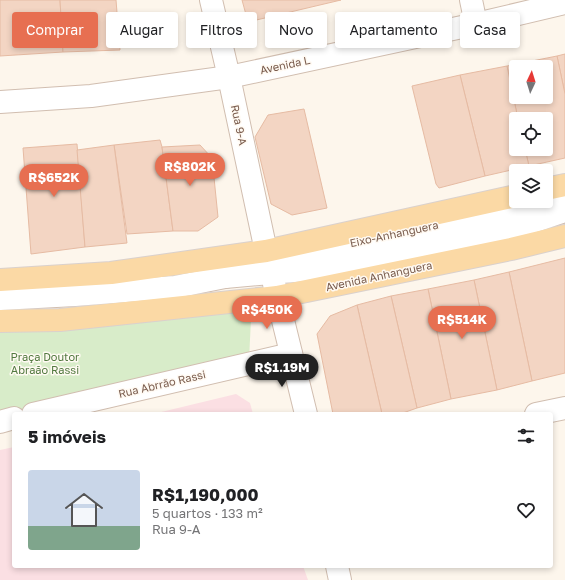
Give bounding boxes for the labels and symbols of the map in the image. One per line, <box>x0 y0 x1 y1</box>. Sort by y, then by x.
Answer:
street label: Avenida L <box>259 53 312 76</box>
north arrow <box>509 60 553 104</box>
street label: Rua 9-A <box>229 103 250 147</box>
pin: R$802K <box>157 153 223 187</box>
pin: R$652K <box>21 164 87 198</box>
street label: Eixo-Anhanguera <box>348 218 439 249</box>
street label: Avenida Anhanguera <box>324 258 433 293</box>
pin: R$450K <box>234 296 300 330</box>
pin: R$514K <box>429 306 495 340</box>
park label: Praça Doutor Abraão Rassi <box>11 350 80 376</box>
pin: R$1.19M <box>245 354 319 388</box>
street label: Rua Abrrão Rassi <box>117 367 207 400</box>

